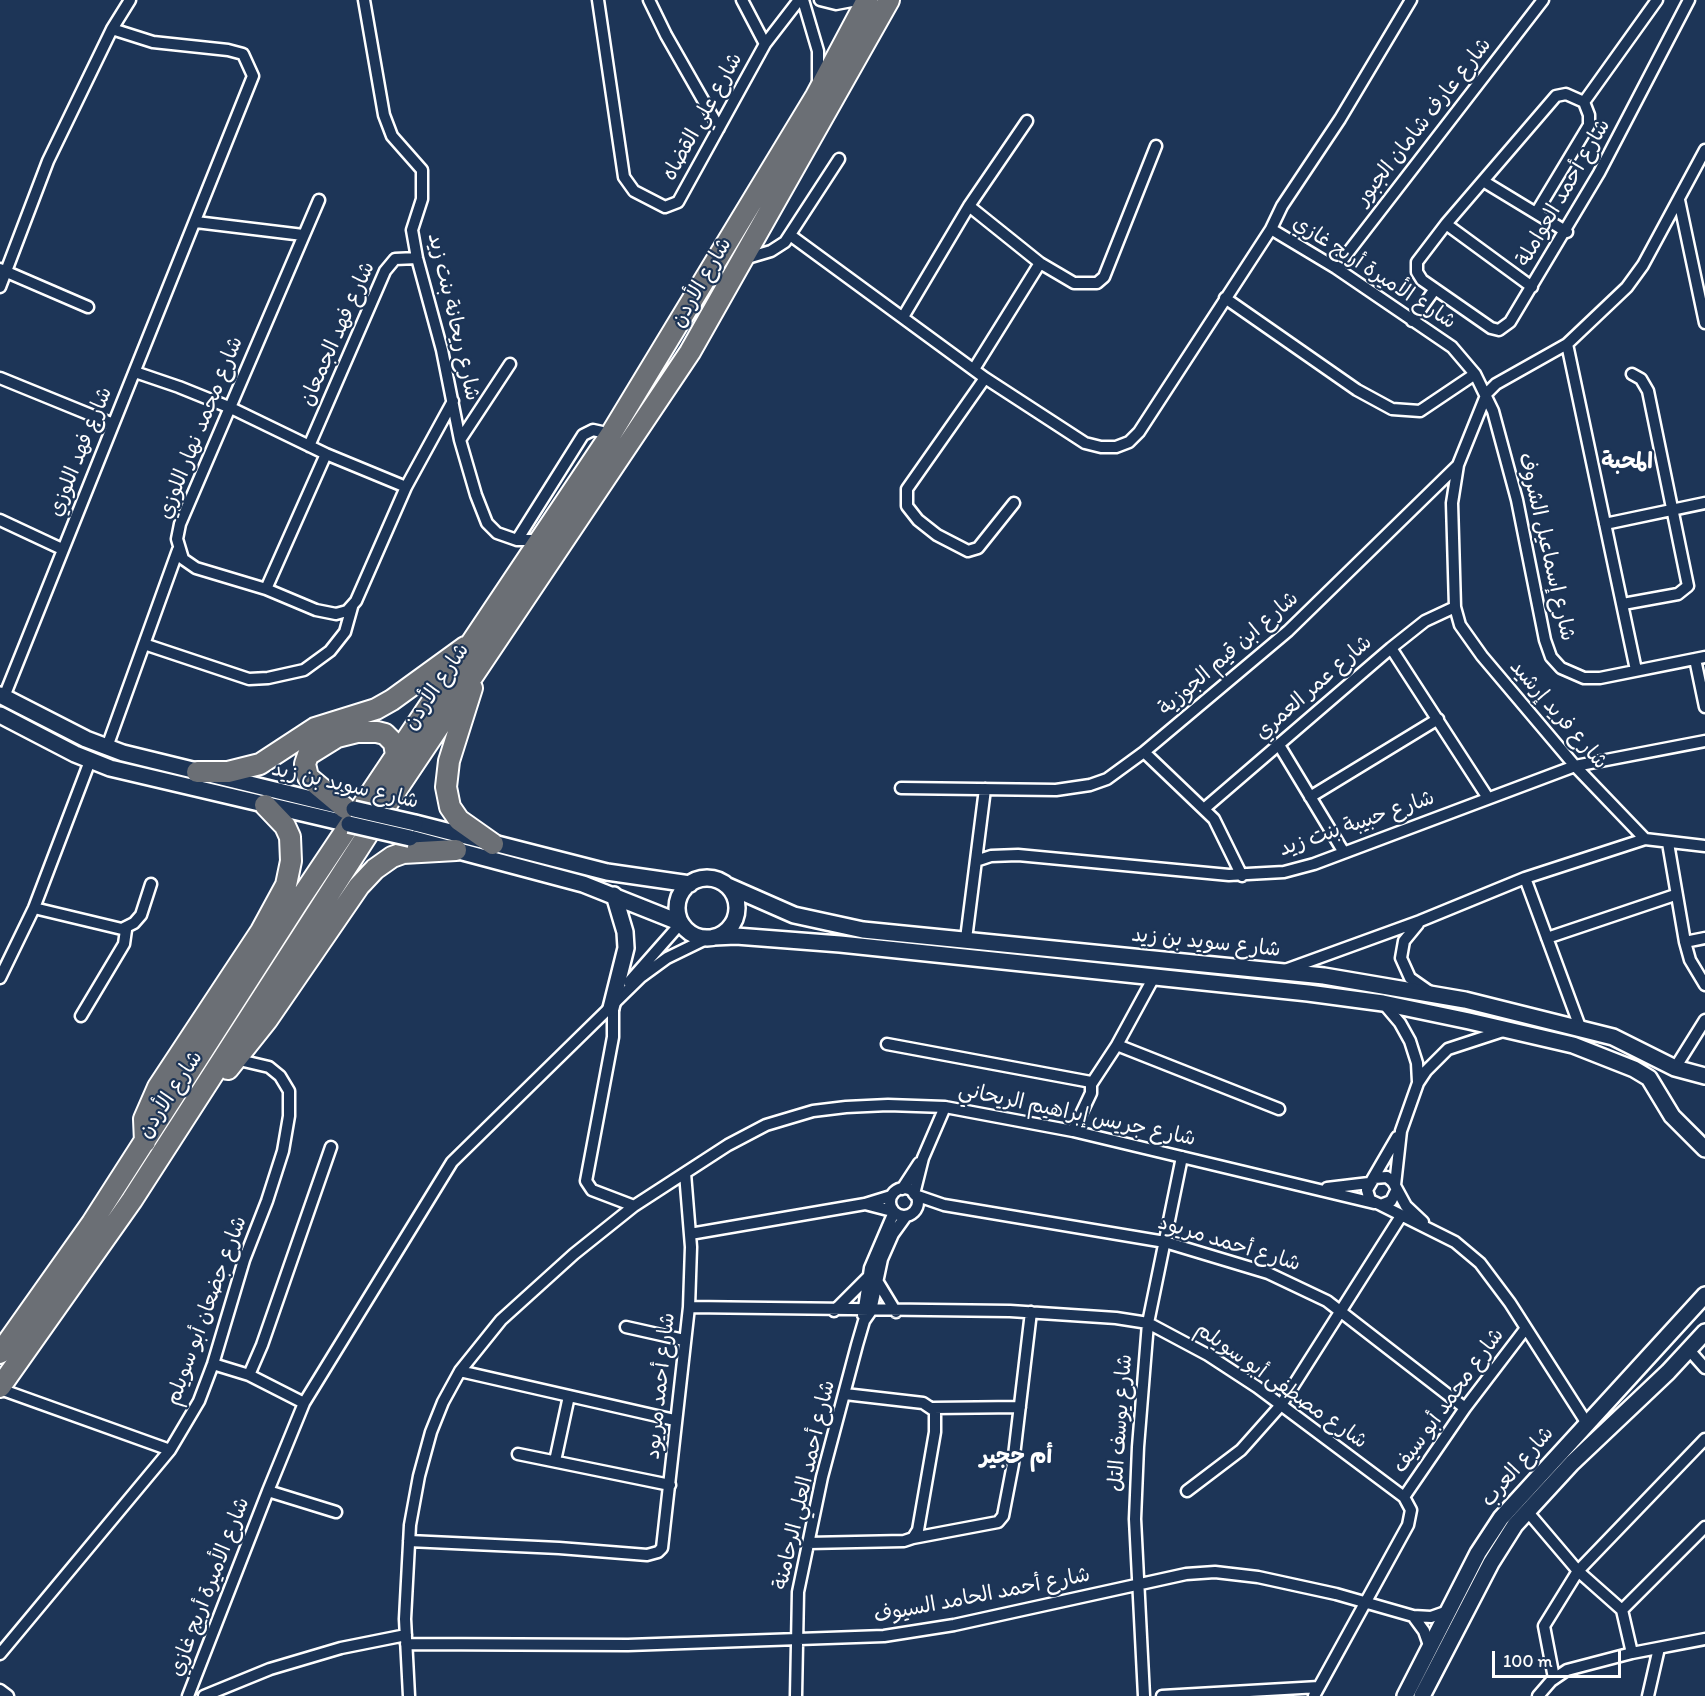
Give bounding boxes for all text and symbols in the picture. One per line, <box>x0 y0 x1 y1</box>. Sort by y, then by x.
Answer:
street label: شارع عارف شامان الجبور <box>1351 33 1497 211</box>
street label: شارع علي القضاه <box>657 49 749 185</box>
street label: شارع أحمد العواملة <box>1511 115 1617 271</box>
street label: شارع الأميرة أريج غازي <box>1288 211 1460 335</box>
street label: شارع ريحانة بنت زيد <box>421 231 485 403</box>
street label: شارع الأردن <box>666 234 738 332</box>
street label: شارع فهد الجمعان <box>295 258 381 410</box>
street label: شارع محمد نهار اللوزي <box>153 333 249 523</box>
street label: شارع فهد اللوزي <box>44 383 118 521</box>
district label: المحبة <box>1601 449 1653 475</box>
street label: شارع إسماعيل الشروف <box>1512 450 1580 644</box>
street label: شارع ابن قيم الجوزية <box>1154 586 1304 722</box>
street label: شارع عمر العمري <box>1250 630 1378 746</box>
street label: شارع الأردن <box>399 639 475 735</box>
street label: شارع فريد إرشيد <box>1504 655 1612 775</box>
street label: شارع سويد بن زيد <box>269 757 421 815</box>
street label: شارع حبيبة بنت زيد <box>1276 786 1438 862</box>
street label: شارع سويد بن زيد <box>1130 923 1282 963</box>
street label: شارع الأردن <box>133 1046 209 1144</box>
street label: شارع جريس إبراهيم الريحاني <box>956 1078 1198 1152</box>
street label: شارع أحمد مريود <box>1155 1210 1303 1278</box>
street label: شارع جضعان أبو سويلم <box>161 1213 253 1409</box>
street label: شارع أحمد مريود <box>641 1311 681 1461</box>
street label: شارع مصطفى أبو سويلم <box>1190 1317 1372 1455</box>
street label: شارع محمد أبو سيف <box>1388 1324 1510 1478</box>
street label: شارع يوسف التل <box>1104 1353 1138 1493</box>
street label: شارع أحمد العلي الرحامنة <box>769 1378 841 1592</box>
street label: شارع العرب <box>1476 1422 1560 1512</box>
district label: أم حجير <box>980 1444 1052 1470</box>
street label: شارع الأميرة أريج غازي <box>164 1494 256 1680</box>
street label: شارع أحمد الحامد السيوف <box>872 1563 1092 1629</box>
scale bar <box>1495 1639 1624 1677</box>
text: 100 m <box>1503 1650 1553 1672</box>

